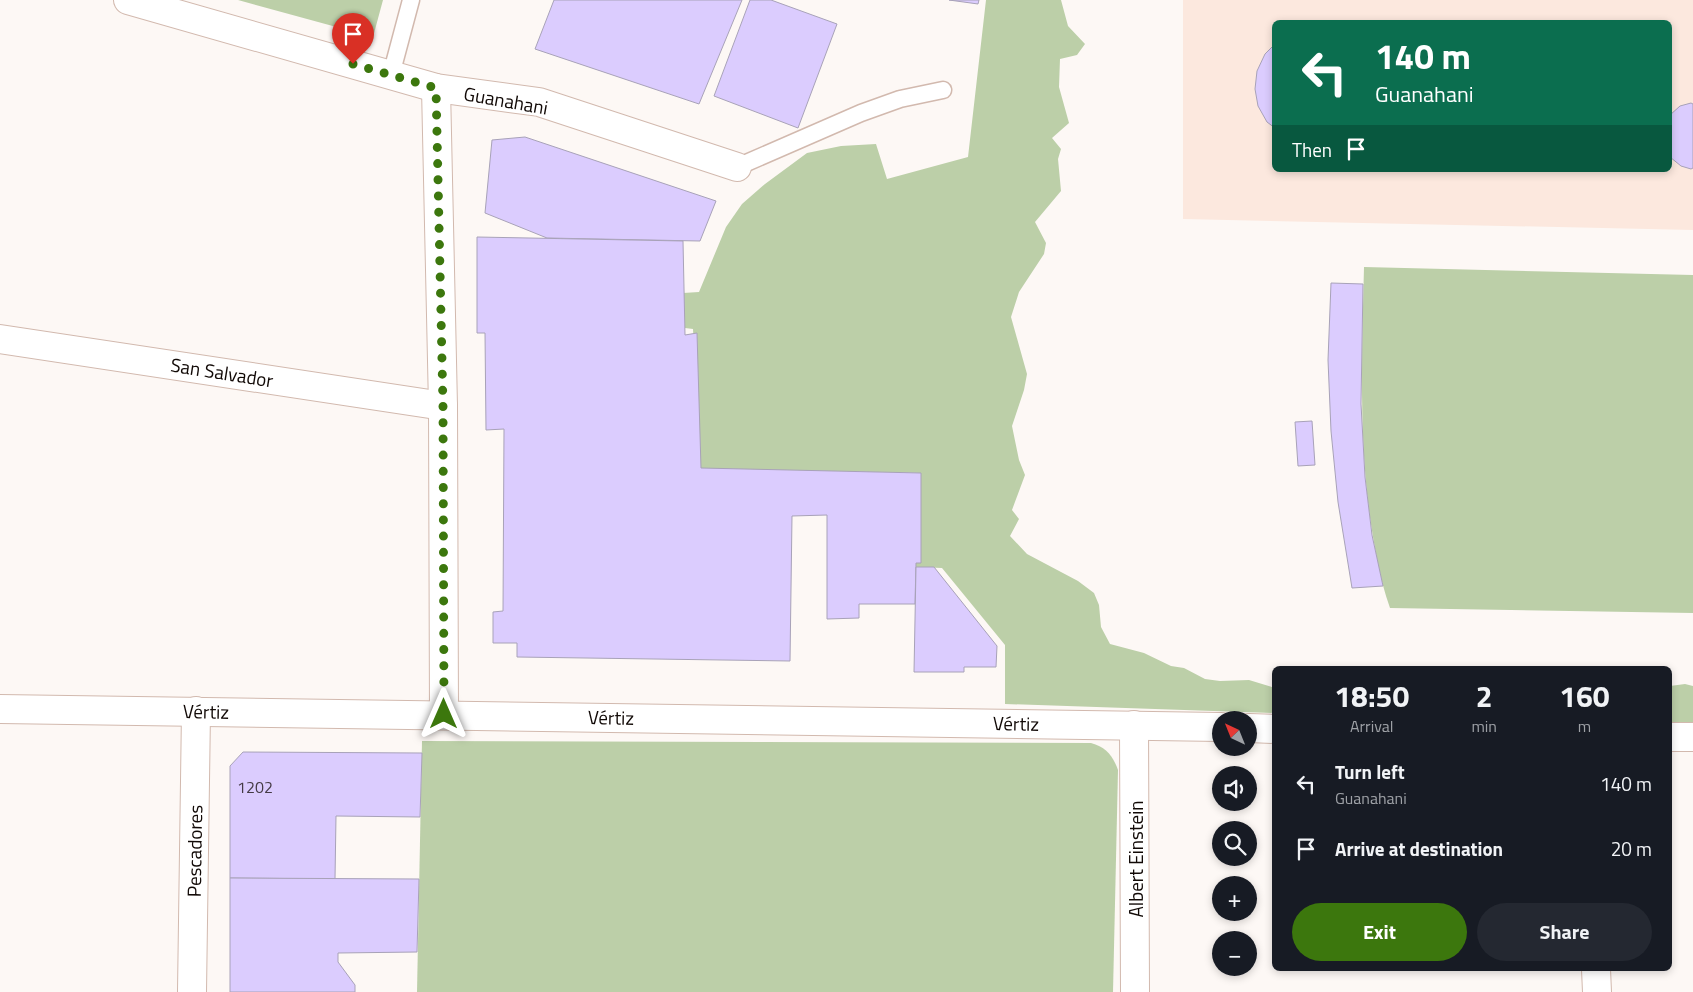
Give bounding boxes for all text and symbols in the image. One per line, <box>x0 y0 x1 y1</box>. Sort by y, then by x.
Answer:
pin <box>332 13 374 64</box>
icon: arrive <box>339 20 367 48</box>
text: 140 m <box>1375 29 1471 83</box>
icon: left <box>1292 40 1357 105</box>
text: Guanahani <box>1375 77 1474 111</box>
street label: Guanahani <box>462 78 550 122</box>
text: Then <box>1292 135 1332 164</box>
icon: arrive <box>1342 135 1370 163</box>
street label: San Salvador <box>169 350 276 394</box>
text: 18:50 <box>1334 673 1409 719</box>
text: 2 <box>1476 673 1493 719</box>
text: 160 <box>1559 673 1610 719</box>
position arrow <box>417 687 469 739</box>
street label: Vértiz <box>183 696 229 726</box>
street label: Vértiz <box>588 702 634 732</box>
street label: Vértiz <box>993 708 1039 738</box>
north arrow <box>1212 711 1258 756</box>
map controls <box>1212 711 1257 976</box>
text: Arrival <box>1350 714 1393 738</box>
text: min <box>1471 714 1497 738</box>
text: m <box>1578 714 1591 738</box>
text: Turn left <box>1335 757 1405 786</box>
button: sound <box>1212 766 1257 811</box>
text: 140 m <box>1600 769 1652 798</box>
icon: left <box>1292 770 1320 798</box>
house number: 1202 <box>237 775 273 799</box>
text: Guanahani <box>1335 786 1407 810</box>
street label: Albert Einstein <box>1121 800 1150 918</box>
street label: Pescadores <box>179 804 209 897</box>
button: search <box>1212 821 1257 866</box>
text: Arrive at destination <box>1335 834 1503 863</box>
text: 20 m <box>1611 834 1652 863</box>
icon: arrive <box>1292 835 1320 863</box>
button: + <box>1212 876 1257 921</box>
button: Exit <box>1292 903 1467 961</box>
button: Share <box>1477 903 1652 961</box>
button: − <box>1212 931 1257 976</box>

